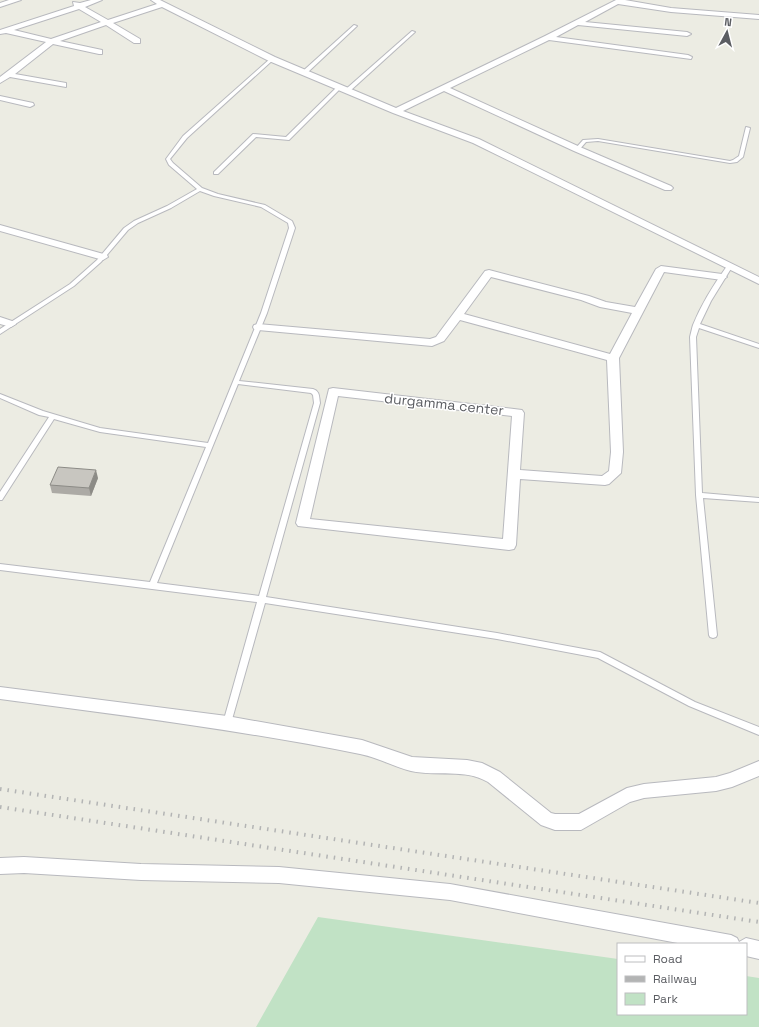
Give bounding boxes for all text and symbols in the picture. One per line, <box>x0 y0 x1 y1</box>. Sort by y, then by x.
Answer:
north arrow <box>707 12 747 52</box>
text: N <box>724 15 733 29</box>
street label: durgamma center <box>383 389 505 419</box>
legend <box>617 943 747 1015</box>
text: Road <box>653 951 682 967</box>
text: Railway <box>653 971 697 987</box>
text: Park <box>653 991 678 1007</box>

